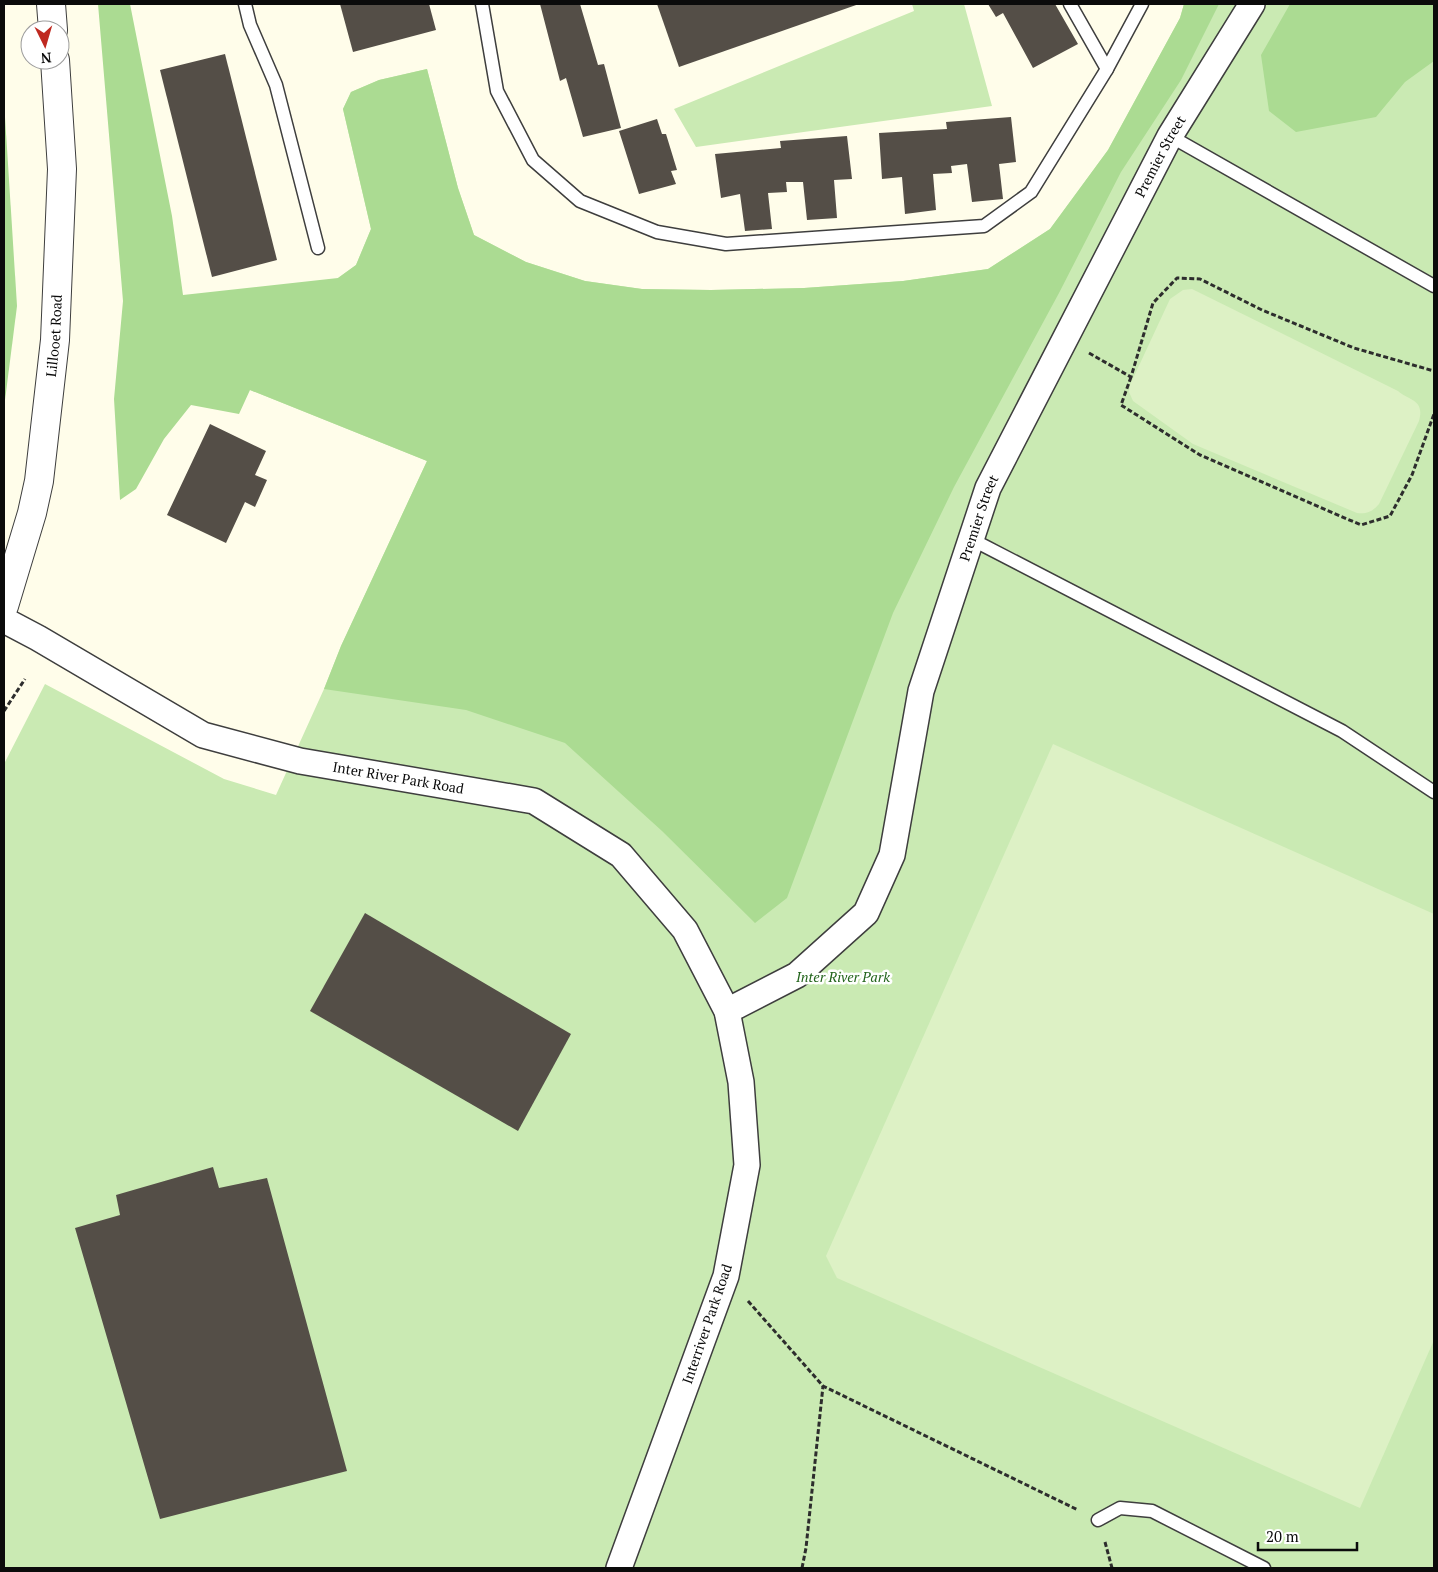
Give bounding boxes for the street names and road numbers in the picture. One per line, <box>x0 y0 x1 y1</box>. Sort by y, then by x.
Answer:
street label: Premier Street <box>1130 111 1190 200</box>
street label: Lillooet Road <box>41 294 66 378</box>
street label: Premier Street <box>955 470 1003 563</box>
street label: Inter River Park Road <box>331 757 466 798</box>
street label: Interriver Park Road <box>677 1261 736 1386</box>

